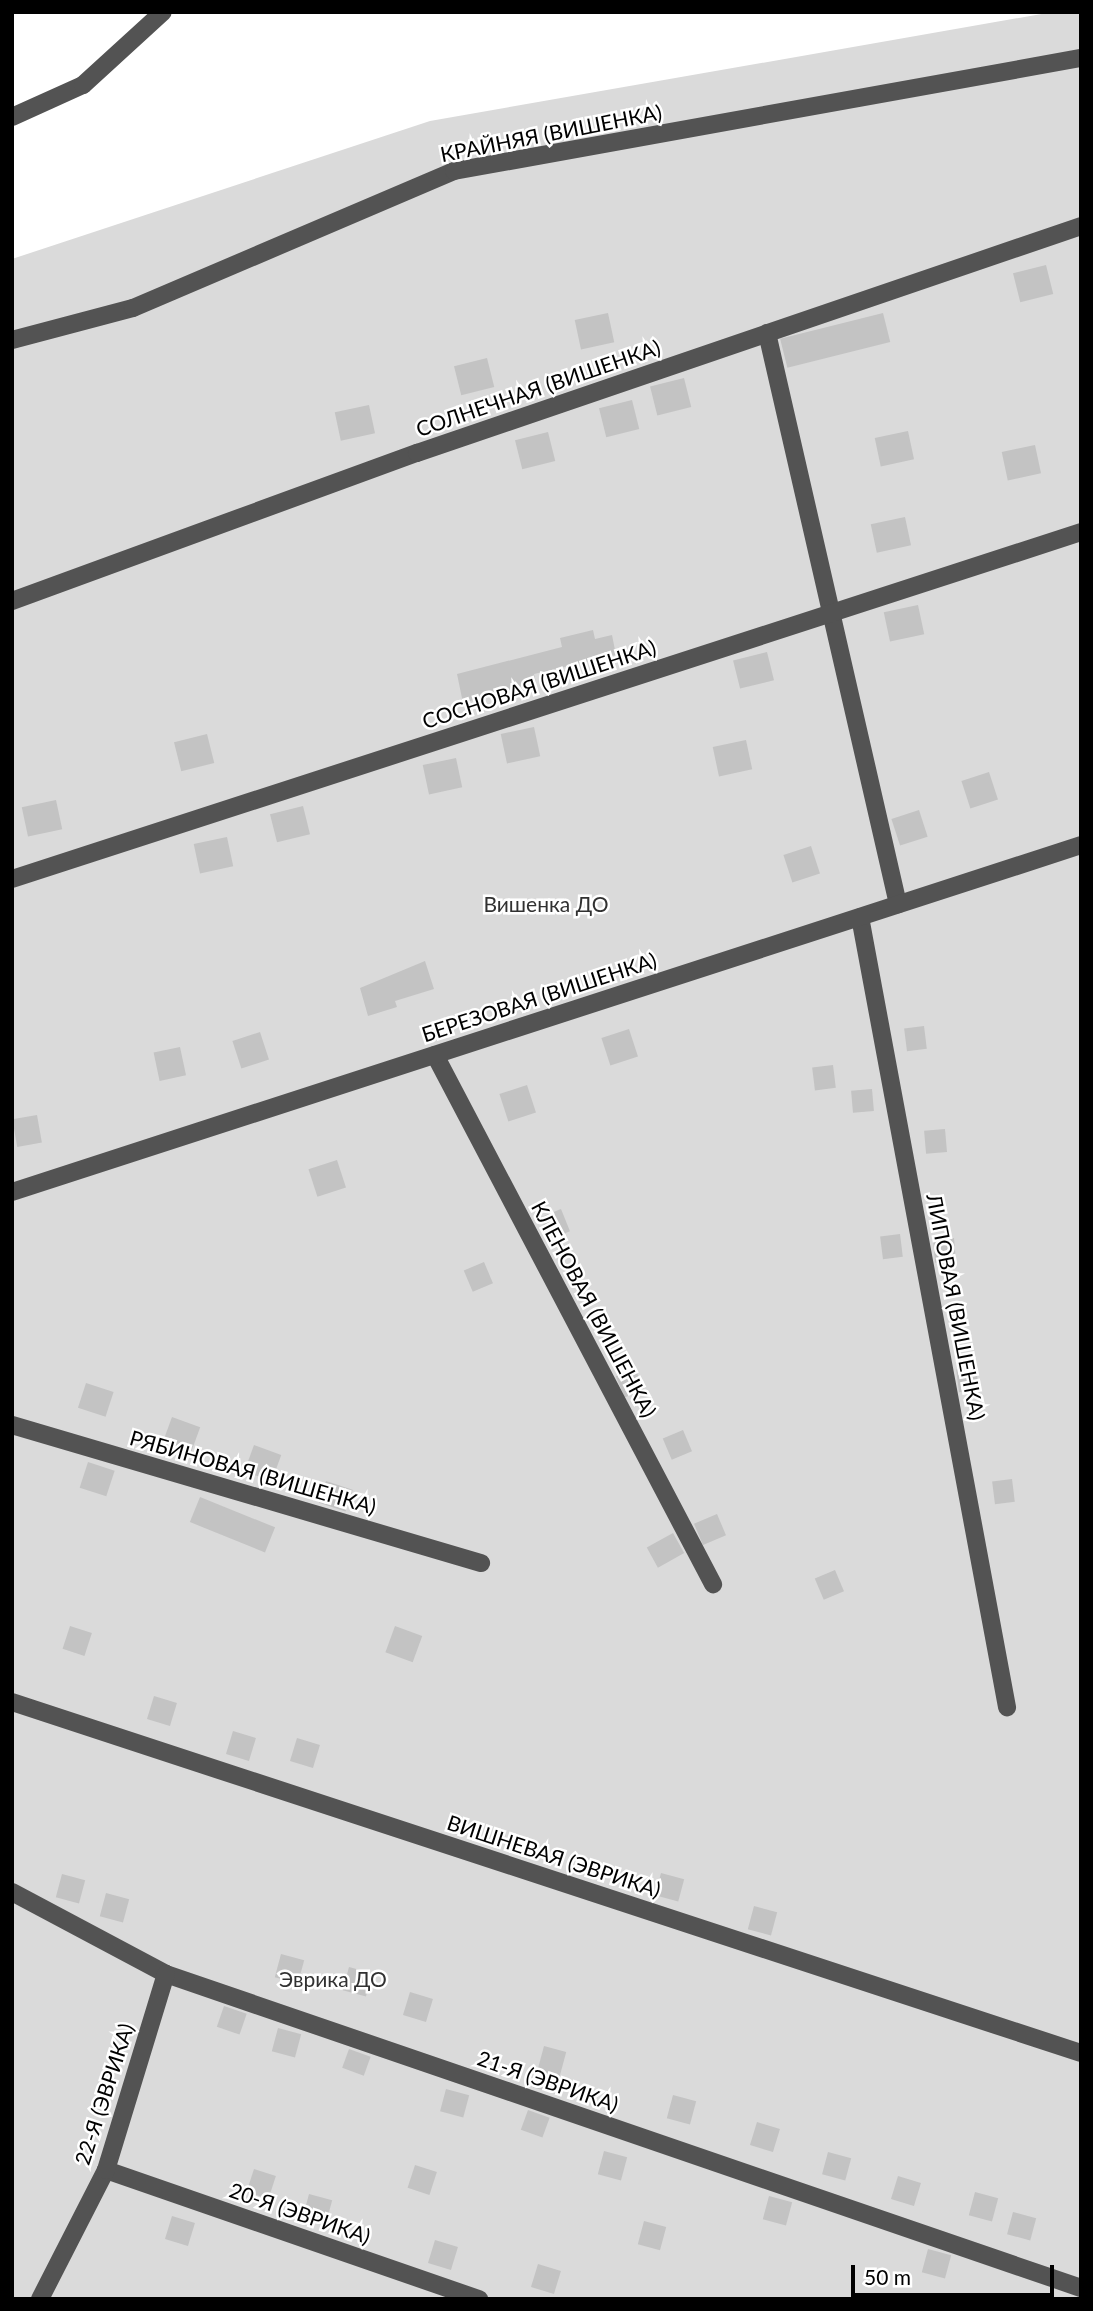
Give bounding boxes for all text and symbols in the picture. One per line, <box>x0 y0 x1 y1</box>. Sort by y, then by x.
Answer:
street label: КРАЙНЯЯ (ВИШЕНКА) <box>438 99 664 167</box>
street label: СОЛНЕЧНАЯ (ВИШЕНКА) <box>412 334 664 442</box>
street label: СОСНОВАЯ (ВИШЕНКА) <box>419 634 659 734</box>
park label: Вишенка ДО <box>483 891 609 917</box>
street label: БЕРЕЗОВАЯ (ВИШЕНКА) <box>418 947 660 1047</box>
street label: ЛИПОВАЯ (ВИШЕНКА) <box>922 1192 990 1422</box>
street label: КЛЕНОВАЯ (ВИШЕНКА) <box>526 1197 662 1421</box>
street label: РЯБИНОВАЯ (ВИШЕНКА) <box>127 1425 379 1519</box>
street label: ВИШНЕВАЯ (ЭВРИКА) <box>444 1810 664 1902</box>
park label: Эврика ДО <box>279 1966 387 1992</box>
street label: 22-Я (ЭВРИКА) <box>69 2020 139 2168</box>
street label: 21-Я (ЭВРИКА) <box>474 2045 622 2117</box>
street label: 20-Я (ЭВРИКА) <box>226 2177 374 2249</box>
scale bar <box>855 2252 1058 2296</box>
text: 50 m <box>864 2264 911 2289</box>

